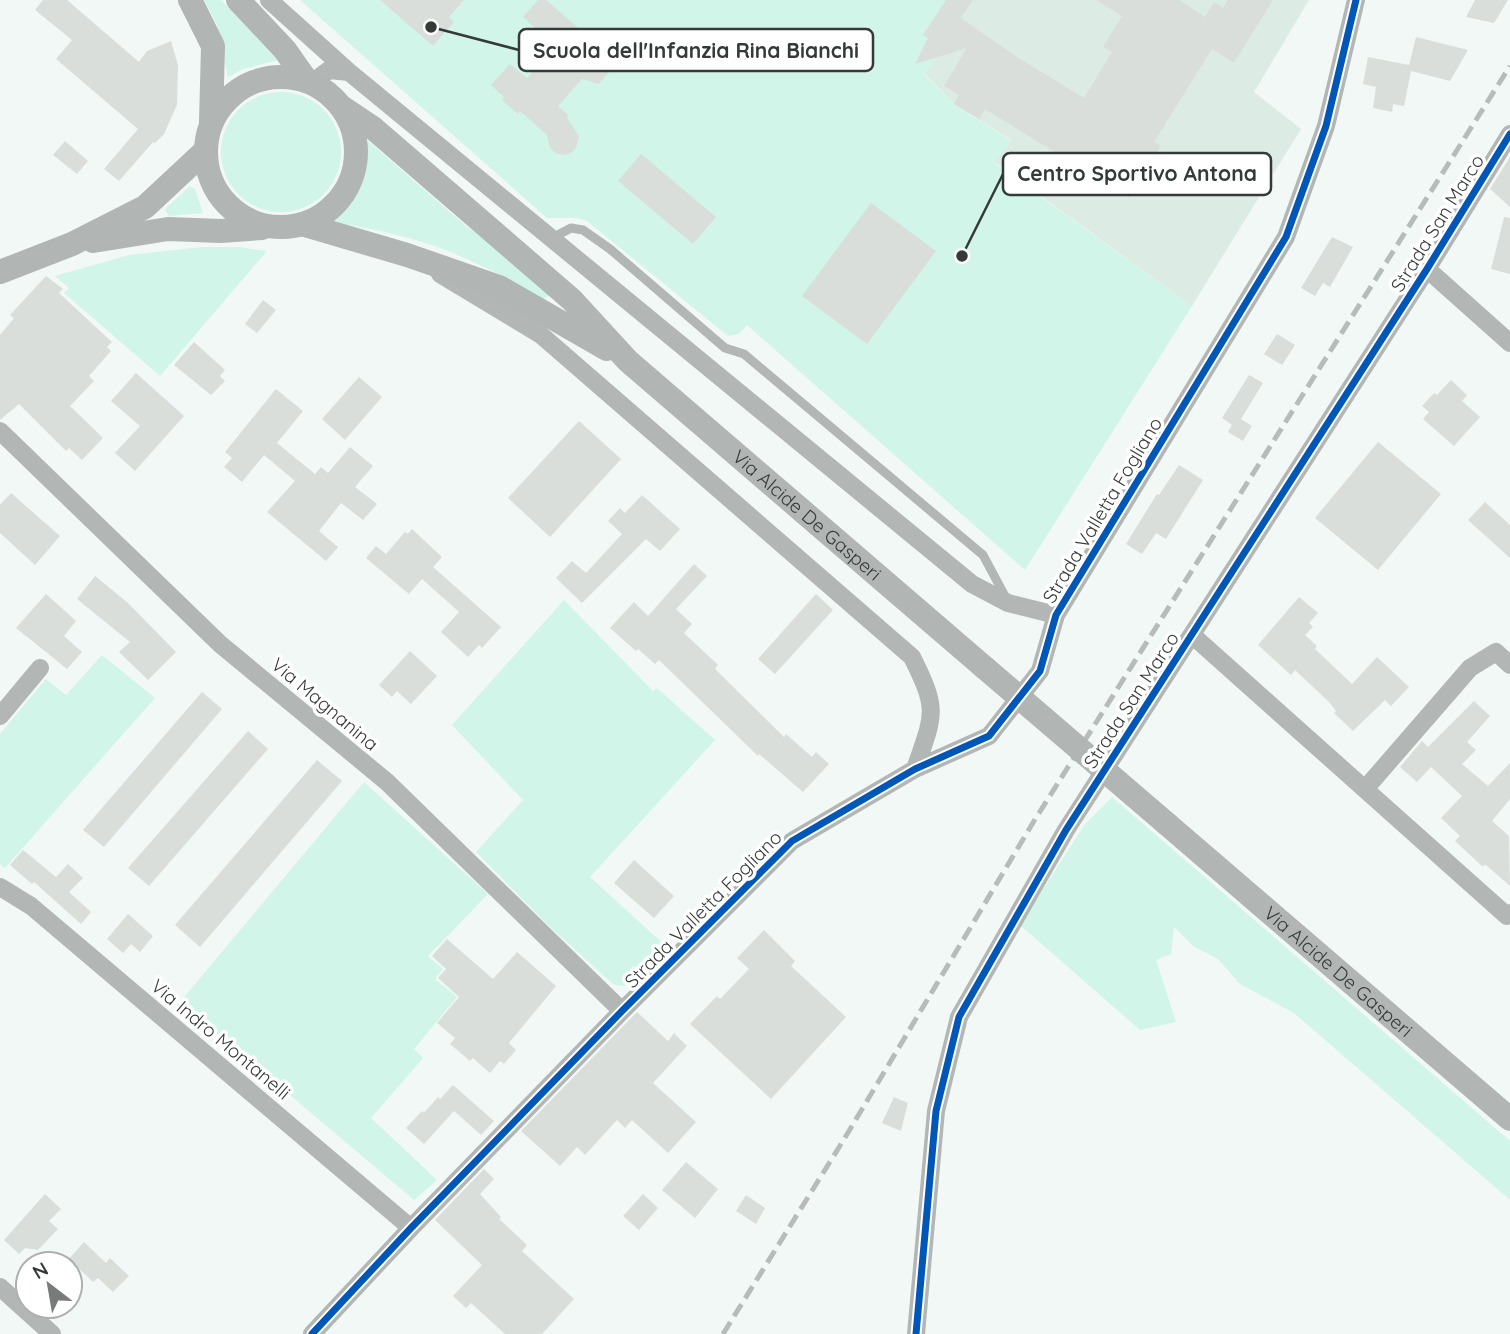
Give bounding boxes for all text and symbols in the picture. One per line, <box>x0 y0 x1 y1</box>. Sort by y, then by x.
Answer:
callout: Scuola dell'Infanzia Rina Bianchi <box>519 29 873 71</box>
text: Scuola dell'Infanzia Rina Bianchi <box>533 37 859 63</box>
street label: Strada San Marco <box>1385 150 1489 296</box>
callout: Centro Sportivo Antona <box>1003 153 1271 195</box>
text: Centro Sportivo Antona <box>1017 160 1257 186</box>
street label: Strada Valletta Fogliano <box>1037 413 1167 607</box>
street label: Via Alcide De Gasperi <box>728 444 886 586</box>
street label: Strada San Marco <box>1078 627 1184 773</box>
street label: Via Magnanina <box>267 652 383 756</box>
street label: Strada Valletta Fogliano <box>619 825 787 993</box>
street label: Via Alcide De Gasperi <box>1259 901 1418 1042</box>
street label: Via Indro Montanelli <box>146 974 296 1104</box>
north arrow <box>14 1250 84 1320</box>
text: N <box>28 1257 52 1284</box>

